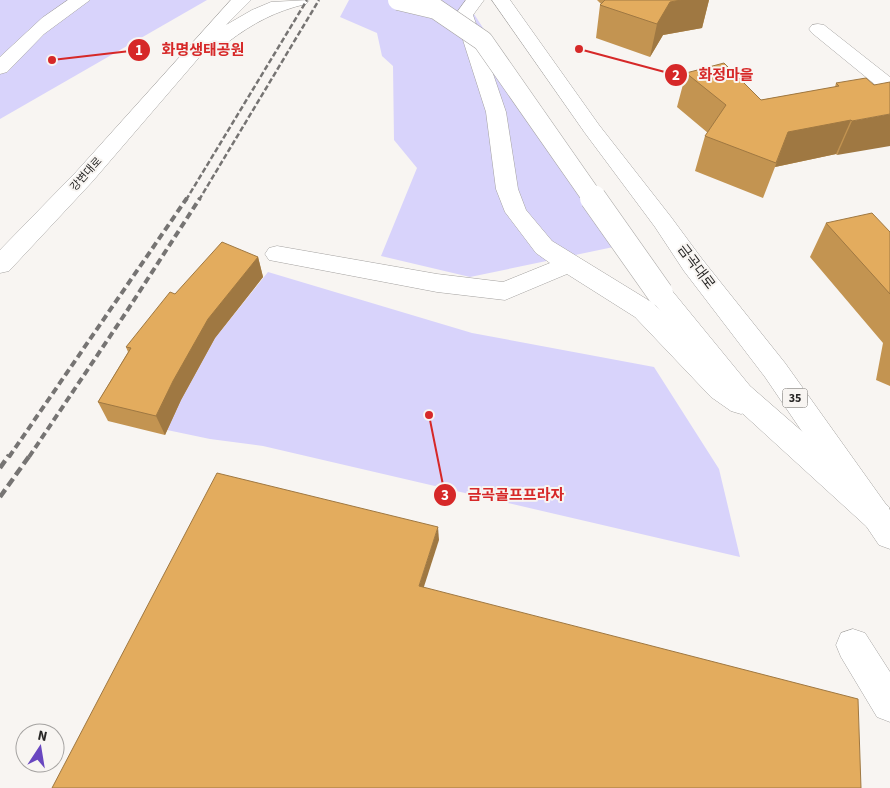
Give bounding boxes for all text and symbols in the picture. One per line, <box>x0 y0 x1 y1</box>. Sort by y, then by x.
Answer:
callout: 화명생태공원 <box>127 35 255 65</box>
text: 1 <box>135 40 143 61</box>
text: 화명생태공원 <box>162 40 244 61</box>
callout: 화정마을 <box>664 60 764 90</box>
text: 2 <box>672 65 680 86</box>
text: 화정마을 <box>698 65 754 86</box>
street label: 강변대로 <box>67 154 105 194</box>
street label: 금곡대로 <box>673 240 720 294</box>
road number: 35 <box>782 388 808 408</box>
callout: 금곡골프프라자 <box>432 480 574 510</box>
text: 3 <box>441 485 449 506</box>
text: 금곡골프프라자 <box>468 485 564 506</box>
north arrow <box>15 723 65 773</box>
text: N <box>36 726 49 747</box>

